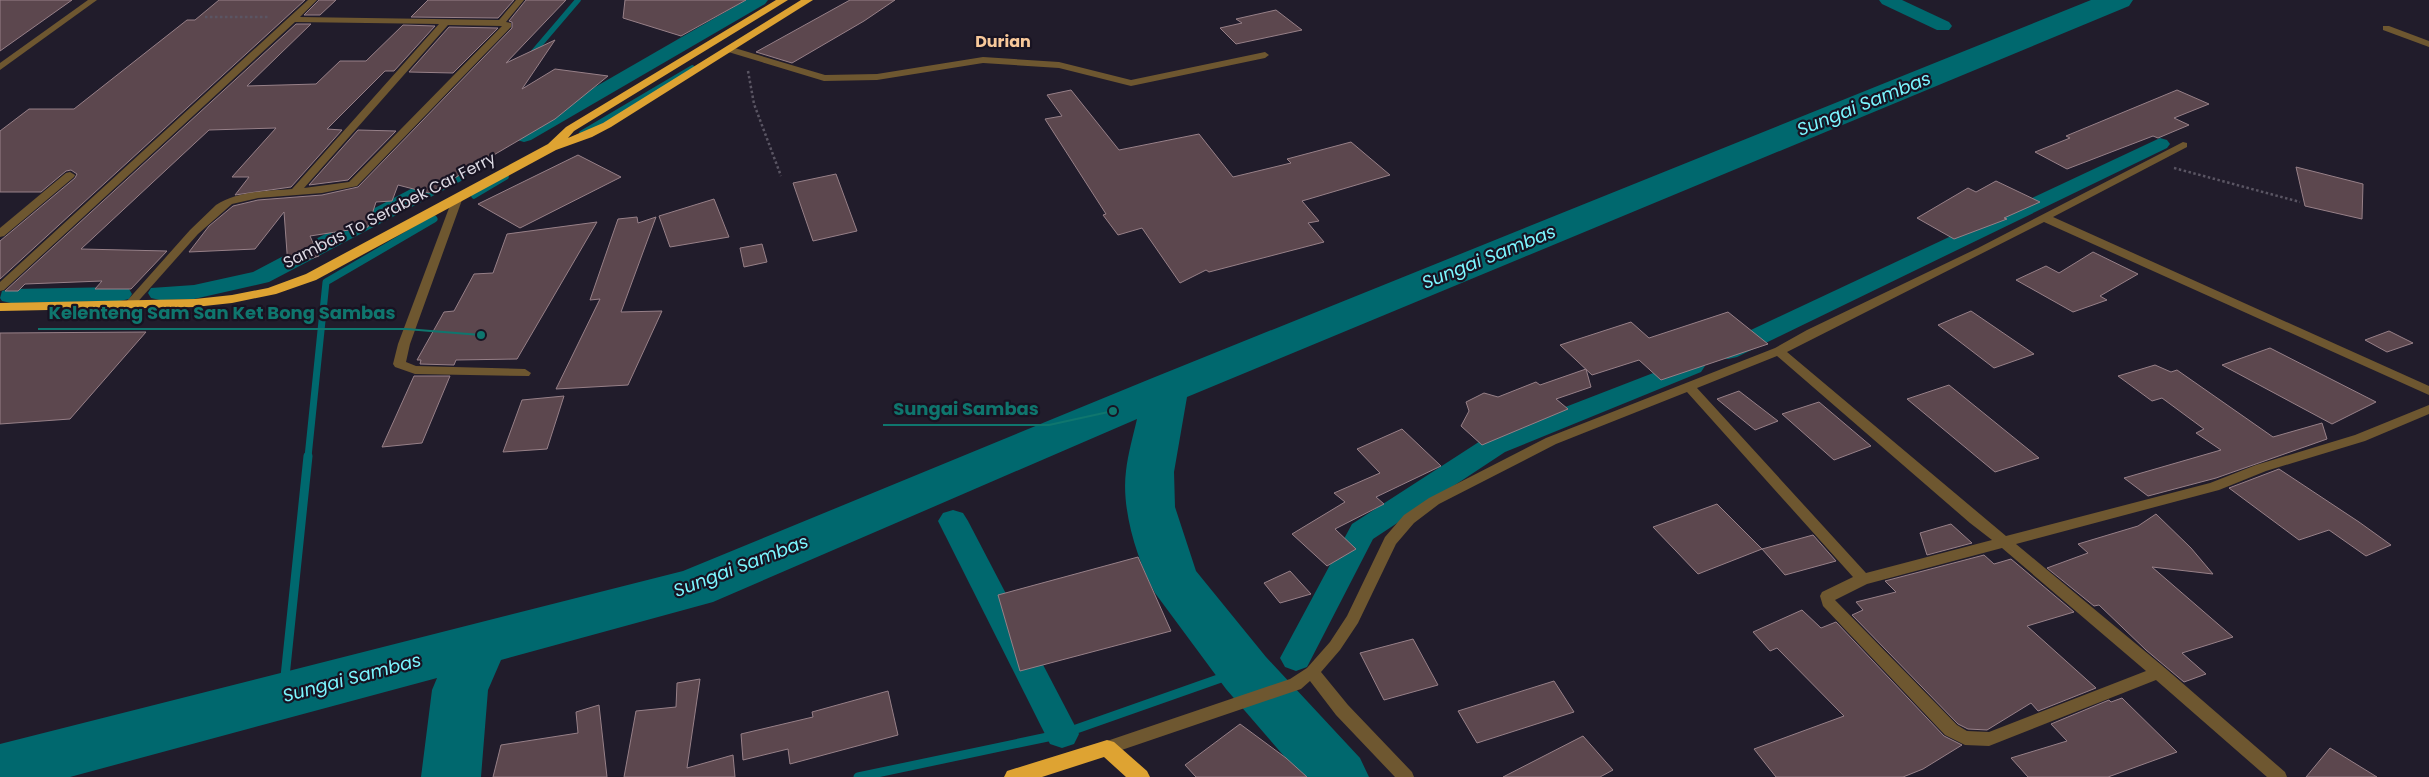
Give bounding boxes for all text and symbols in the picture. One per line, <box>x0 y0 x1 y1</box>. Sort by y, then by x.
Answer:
district label: Durian <box>975 30 1031 53</box>
water label: Sungai Sambas <box>1793 65 1935 142</box>
street label: Sambas To Serabek Car Ferry <box>279 147 499 274</box>
water label: Sungai Sambas <box>1418 218 1560 295</box>
callout: Kelenteng Sam San Ket Bong Sambas <box>38 296 406 329</box>
text: Kelenteng Sam San Ket Bong Sambas <box>48 300 396 325</box>
callout: Sungai Sambas <box>883 392 1049 425</box>
text: Sungai Sambas <box>893 396 1039 421</box>
water label: Sungai Sambas <box>670 528 812 603</box>
water label: Sungai Sambas <box>280 647 424 708</box>

